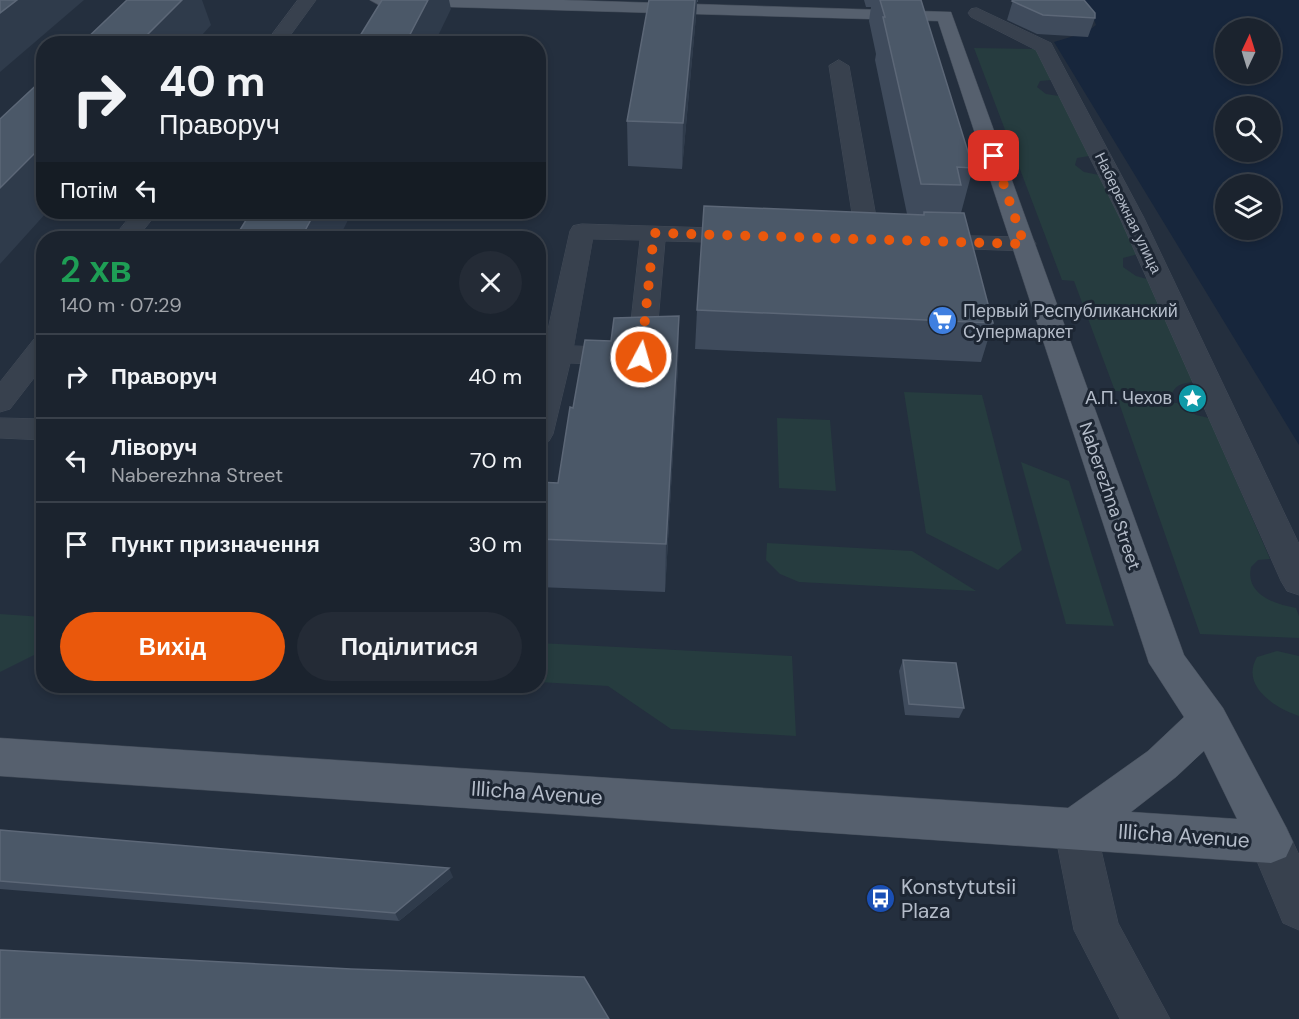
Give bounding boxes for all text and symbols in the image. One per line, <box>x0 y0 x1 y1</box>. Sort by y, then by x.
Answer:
north arrow <box>1215 18 1281 84</box>
map controls <box>1215 18 1281 240</box>
text: 40 m <box>159 54 265 109</box>
icon: right <box>60 60 138 138</box>
button: search <box>1215 96 1281 162</box>
text: Праворуч <box>159 107 280 142</box>
pin <box>968 130 1019 181</box>
icon: arrive <box>977 139 1010 172</box>
street label: Набережная улица <box>1090 149 1166 278</box>
icon: left <box>130 174 163 207</box>
button: layers <box>1215 174 1281 240</box>
text: Потім <box>60 176 118 205</box>
text: 2 хв <box>60 246 132 293</box>
button: close <box>459 251 522 314</box>
text: 140 m · 07:29 <box>60 292 182 318</box>
place label: Первый Республиканский Супермаркет <box>963 299 1178 344</box>
supermarket icon: Первый Республиканский Супермаркет <box>926 305 958 337</box>
position arrow <box>609 325 673 389</box>
icon: right <box>60 360 93 393</box>
text: Праворуч <box>111 362 217 391</box>
text: 40 m <box>468 362 522 391</box>
place icon: А.П. Чехов <box>1177 382 1209 414</box>
place label: А.П. Чехов <box>1085 386 1172 410</box>
street label: Naberezhna Street <box>1073 419 1147 573</box>
text: Ліворуч <box>111 433 197 462</box>
icon: left <box>60 444 93 477</box>
text: 70 m <box>470 446 522 475</box>
text: Naberezhna Street <box>111 462 283 488</box>
icon: arrive <box>60 528 93 561</box>
text: Пункт призначення <box>111 530 320 559</box>
text: 30 m <box>468 530 522 559</box>
button: Вихід <box>60 612 285 681</box>
button: Поділитися <box>297 612 522 681</box>
street label: Illicha Avenue <box>470 774 604 812</box>
street label: Illicha Avenue <box>1117 817 1251 855</box>
place label: Konstytutsii Plaza <box>901 873 1016 925</box>
bus stop icon: Konstytutsii Plaza <box>864 883 896 915</box>

